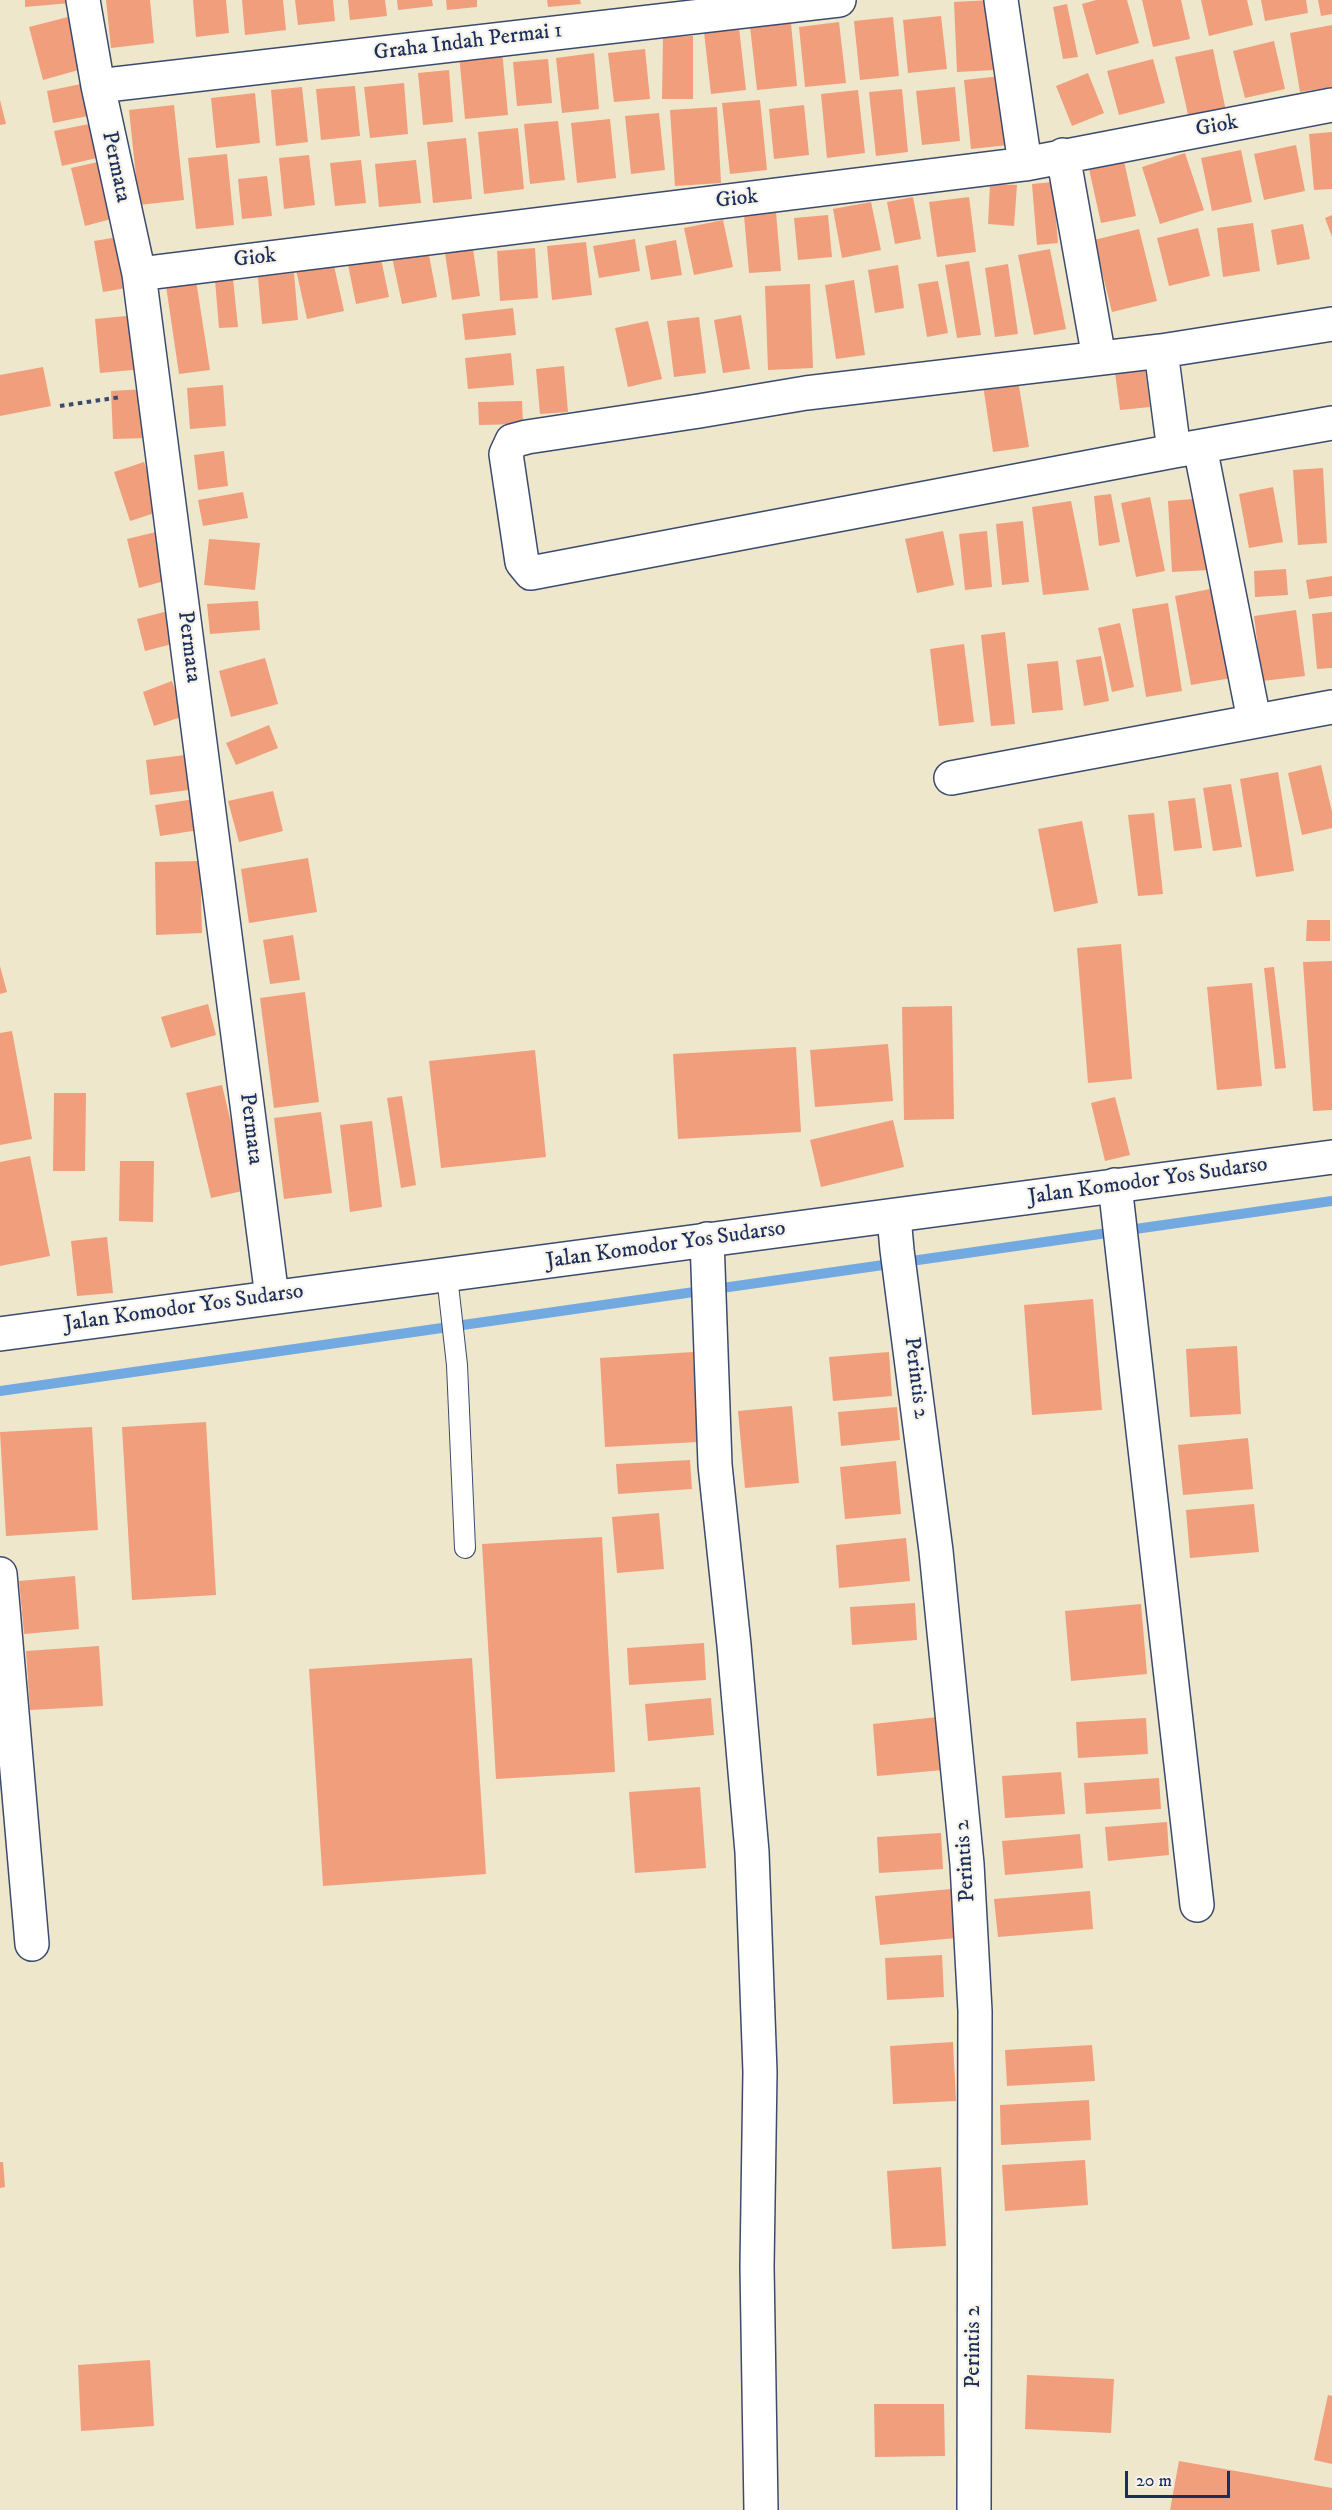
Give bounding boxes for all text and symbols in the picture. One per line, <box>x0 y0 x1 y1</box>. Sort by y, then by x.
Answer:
street label: Graha Indah Permai 1 <box>372 18 564 68</box>
street label: Giok <box>1194 110 1240 144</box>
street label: Permata <box>95 129 135 205</box>
street label: Giok <box>714 184 760 216</box>
street label: Giok <box>232 243 278 275</box>
street label: Permata <box>171 610 205 684</box>
street label: Permata <box>233 1092 267 1166</box>
street label: Jalan Komodor Yos Sudarso <box>1027 1152 1269 1212</box>
street label: Jalan Komodor Yos Sudarso <box>545 1216 787 1276</box>
street label: Jalan Komodor Yos Sudarso <box>63 1279 305 1339</box>
street label: Perintis 2 <box>897 1335 933 1421</box>
street label: Perintis 2 <box>950 1819 982 1903</box>
street label: Perintis 2 <box>961 2306 987 2388</box>
scale bar <box>1128 2459 1233 2497</box>
text: 20 m <box>1136 2470 1172 2492</box>

